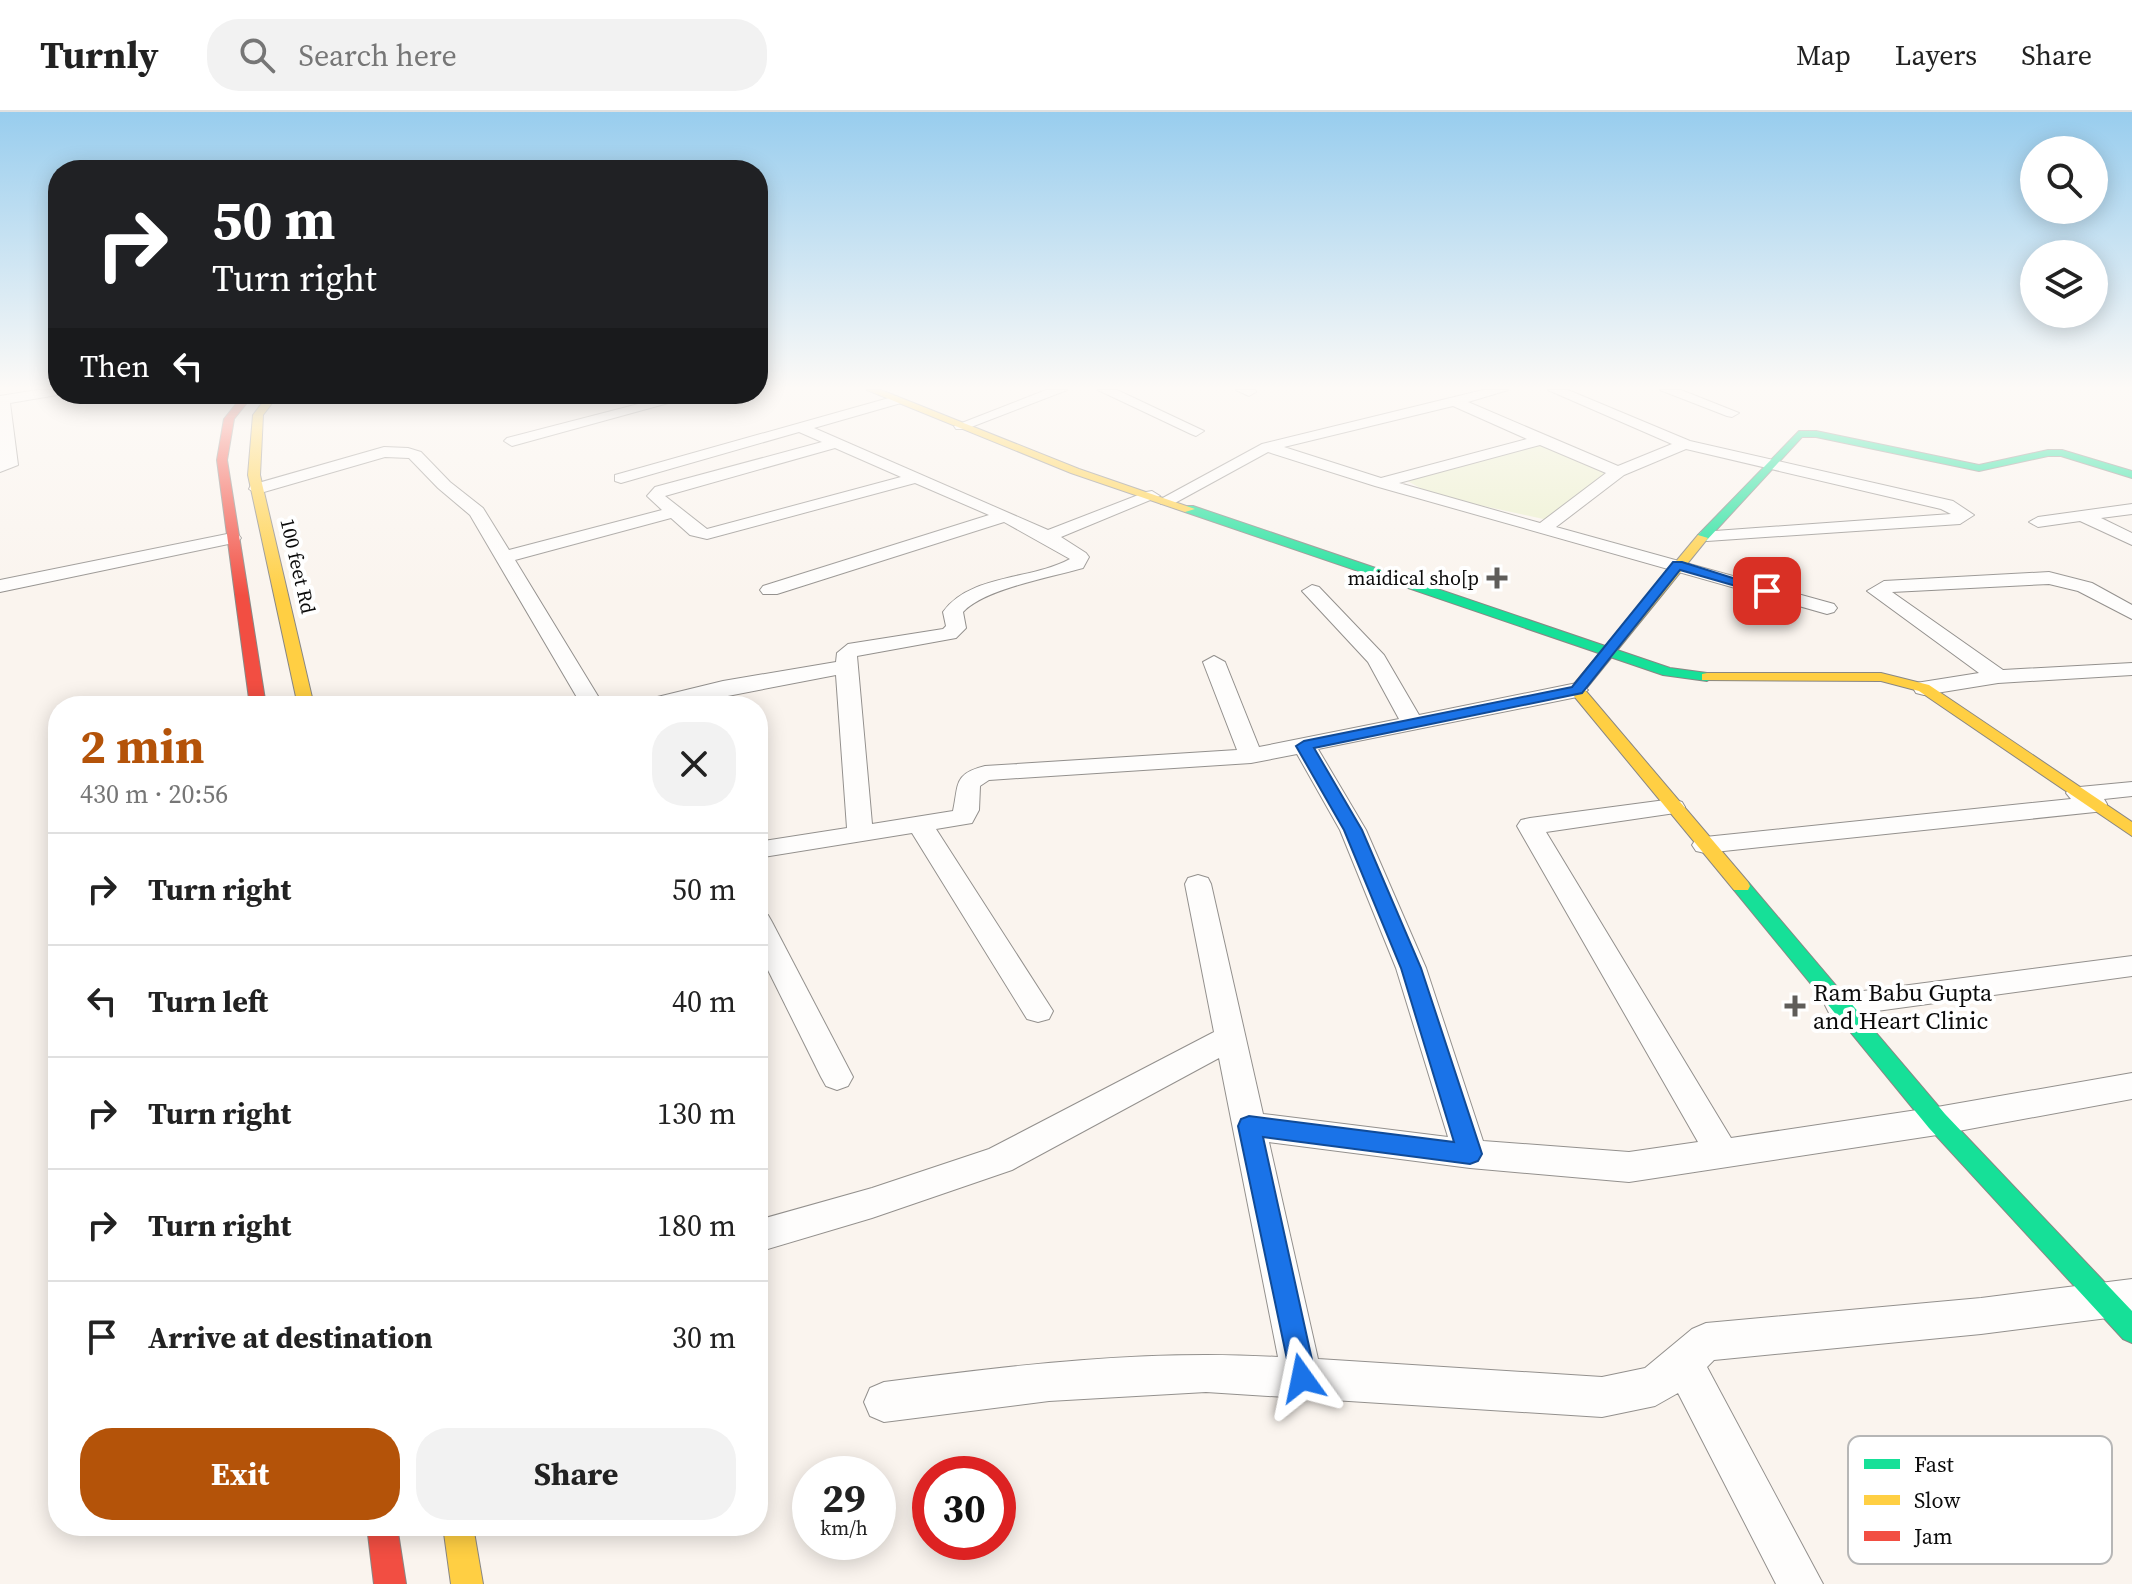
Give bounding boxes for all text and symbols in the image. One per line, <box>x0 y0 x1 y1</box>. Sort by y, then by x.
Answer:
search box <box>207 19 767 91</box>
text: Turnly <box>40 29 159 81</box>
icon: search <box>235 33 279 77</box>
text: Search here <box>299 35 457 76</box>
text: Map <box>1796 36 1851 74</box>
text: Layers <box>1895 36 1977 74</box>
text: Share <box>2021 36 2092 74</box>
map controls <box>2020 136 2108 328</box>
button: search <box>2020 136 2108 224</box>
text: 50 m <box>212 181 335 258</box>
icon: right <box>80 192 184 296</box>
button: layers <box>2020 240 2108 328</box>
text: Turn right <box>212 254 377 303</box>
icon: left <box>166 344 210 388</box>
text: Then <box>80 346 150 387</box>
street label: 100 feet Rd <box>273 516 323 617</box>
pin <box>1733 557 1801 625</box>
place label: maidical sho[p <box>1347 564 1479 592</box>
marker: maidical sho[p <box>1486 567 1508 589</box>
icon: arrive <box>1745 569 1789 613</box>
text: 2 min <box>80 713 205 779</box>
button: close <box>652 722 736 806</box>
text: 430 m · 20:56 <box>80 776 228 812</box>
icon: right <box>80 867 124 911</box>
text: Turn right <box>148 869 291 910</box>
text: 50 m <box>672 869 736 910</box>
place label: Ram Babu Gupta and Heart Clinic <box>1813 976 1993 1037</box>
icon: left <box>80 979 124 1023</box>
text: Turn left <box>148 981 268 1022</box>
text: 40 m <box>672 981 736 1022</box>
marker: Ram Babu Gupta and Heart Clinic <box>1784 995 1806 1017</box>
icon: right <box>80 1091 124 1135</box>
text: Turn right <box>148 1093 291 1134</box>
text: 130 m <box>657 1093 736 1134</box>
icon: right <box>80 1203 124 1247</box>
text: Turn right <box>148 1205 291 1246</box>
text: 180 m <box>657 1205 736 1246</box>
icon: arrive <box>80 1315 124 1359</box>
text: Arrive at destination <box>148 1317 433 1358</box>
text: 30 m <box>672 1317 736 1358</box>
position arrow <box>1260 1336 1344 1420</box>
button: Exit <box>80 1428 400 1520</box>
button: Share <box>416 1428 736 1520</box>
legend <box>1848 1436 2112 1564</box>
text: Fast <box>1914 1449 1955 1479</box>
speed limit sign: 30 <box>912 1456 1016 1560</box>
text: 29 <box>822 1471 866 1525</box>
text: Slow <box>1914 1485 1961 1515</box>
text: km/h <box>820 1514 868 1542</box>
text: Jam <box>1913 1521 1953 1551</box>

